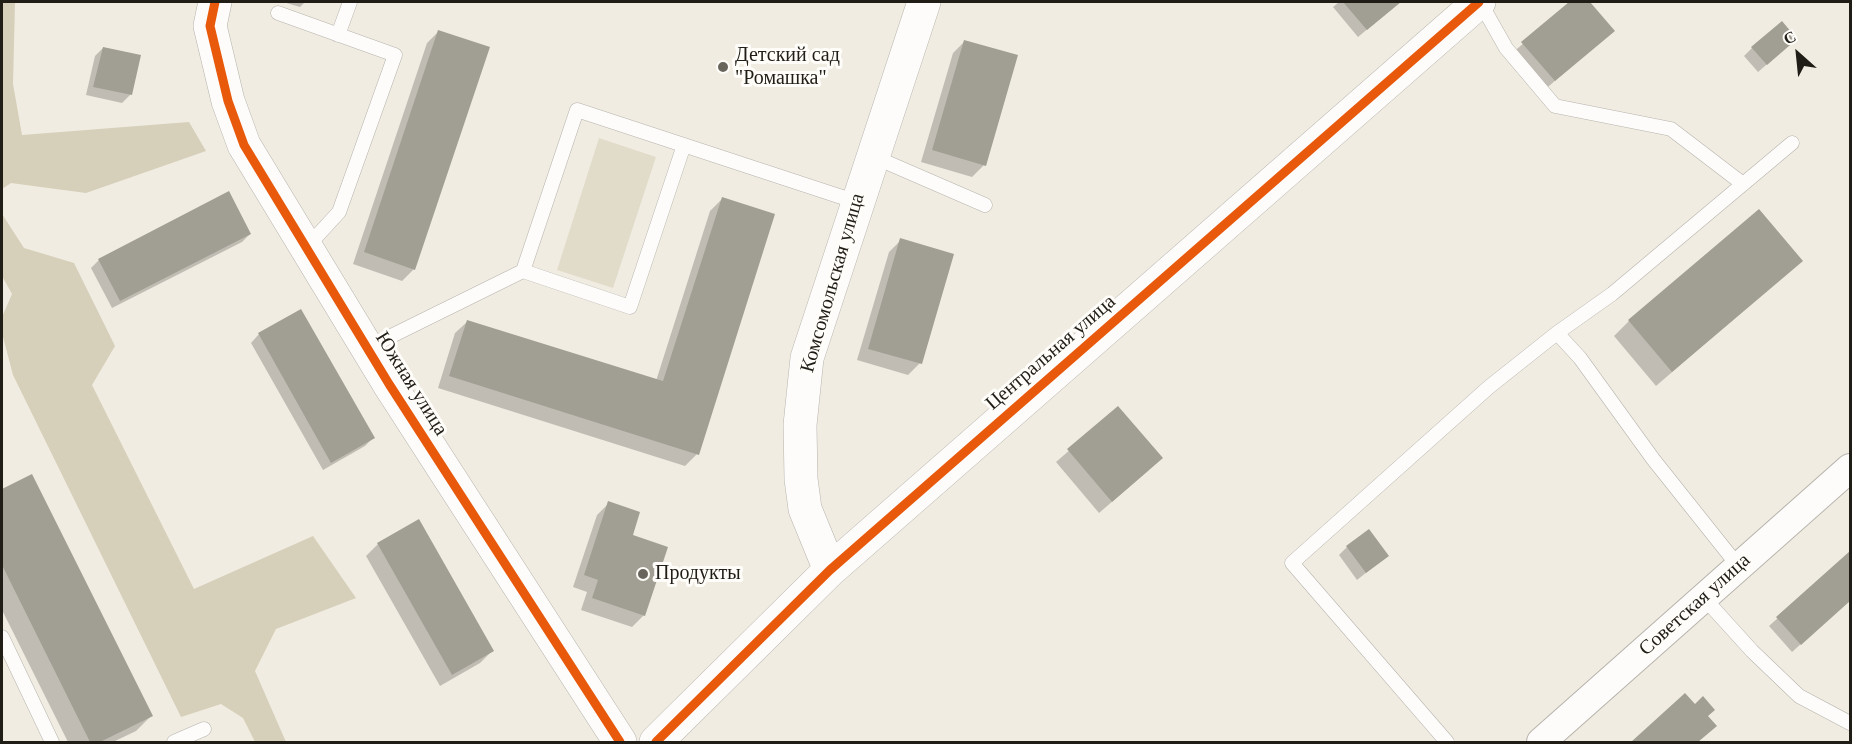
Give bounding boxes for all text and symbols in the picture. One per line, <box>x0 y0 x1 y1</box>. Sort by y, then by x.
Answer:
north arrow <box>1768 24 1828 84</box>
text: С <box>1781 27 1799 48</box>
place label: Детский сад "Ромашка" <box>735 44 840 91</box>
marker: Детский сад "Ромашка" <box>716 60 730 74</box>
street label: Комсомольская улица <box>796 191 870 375</box>
street label: Центральная улица <box>981 290 1121 416</box>
street label: Южная улица <box>370 328 452 440</box>
street label: Советская улица <box>1634 549 1756 661</box>
place label: Продукты <box>655 562 741 586</box>
marker: Продукты <box>636 567 650 581</box>

